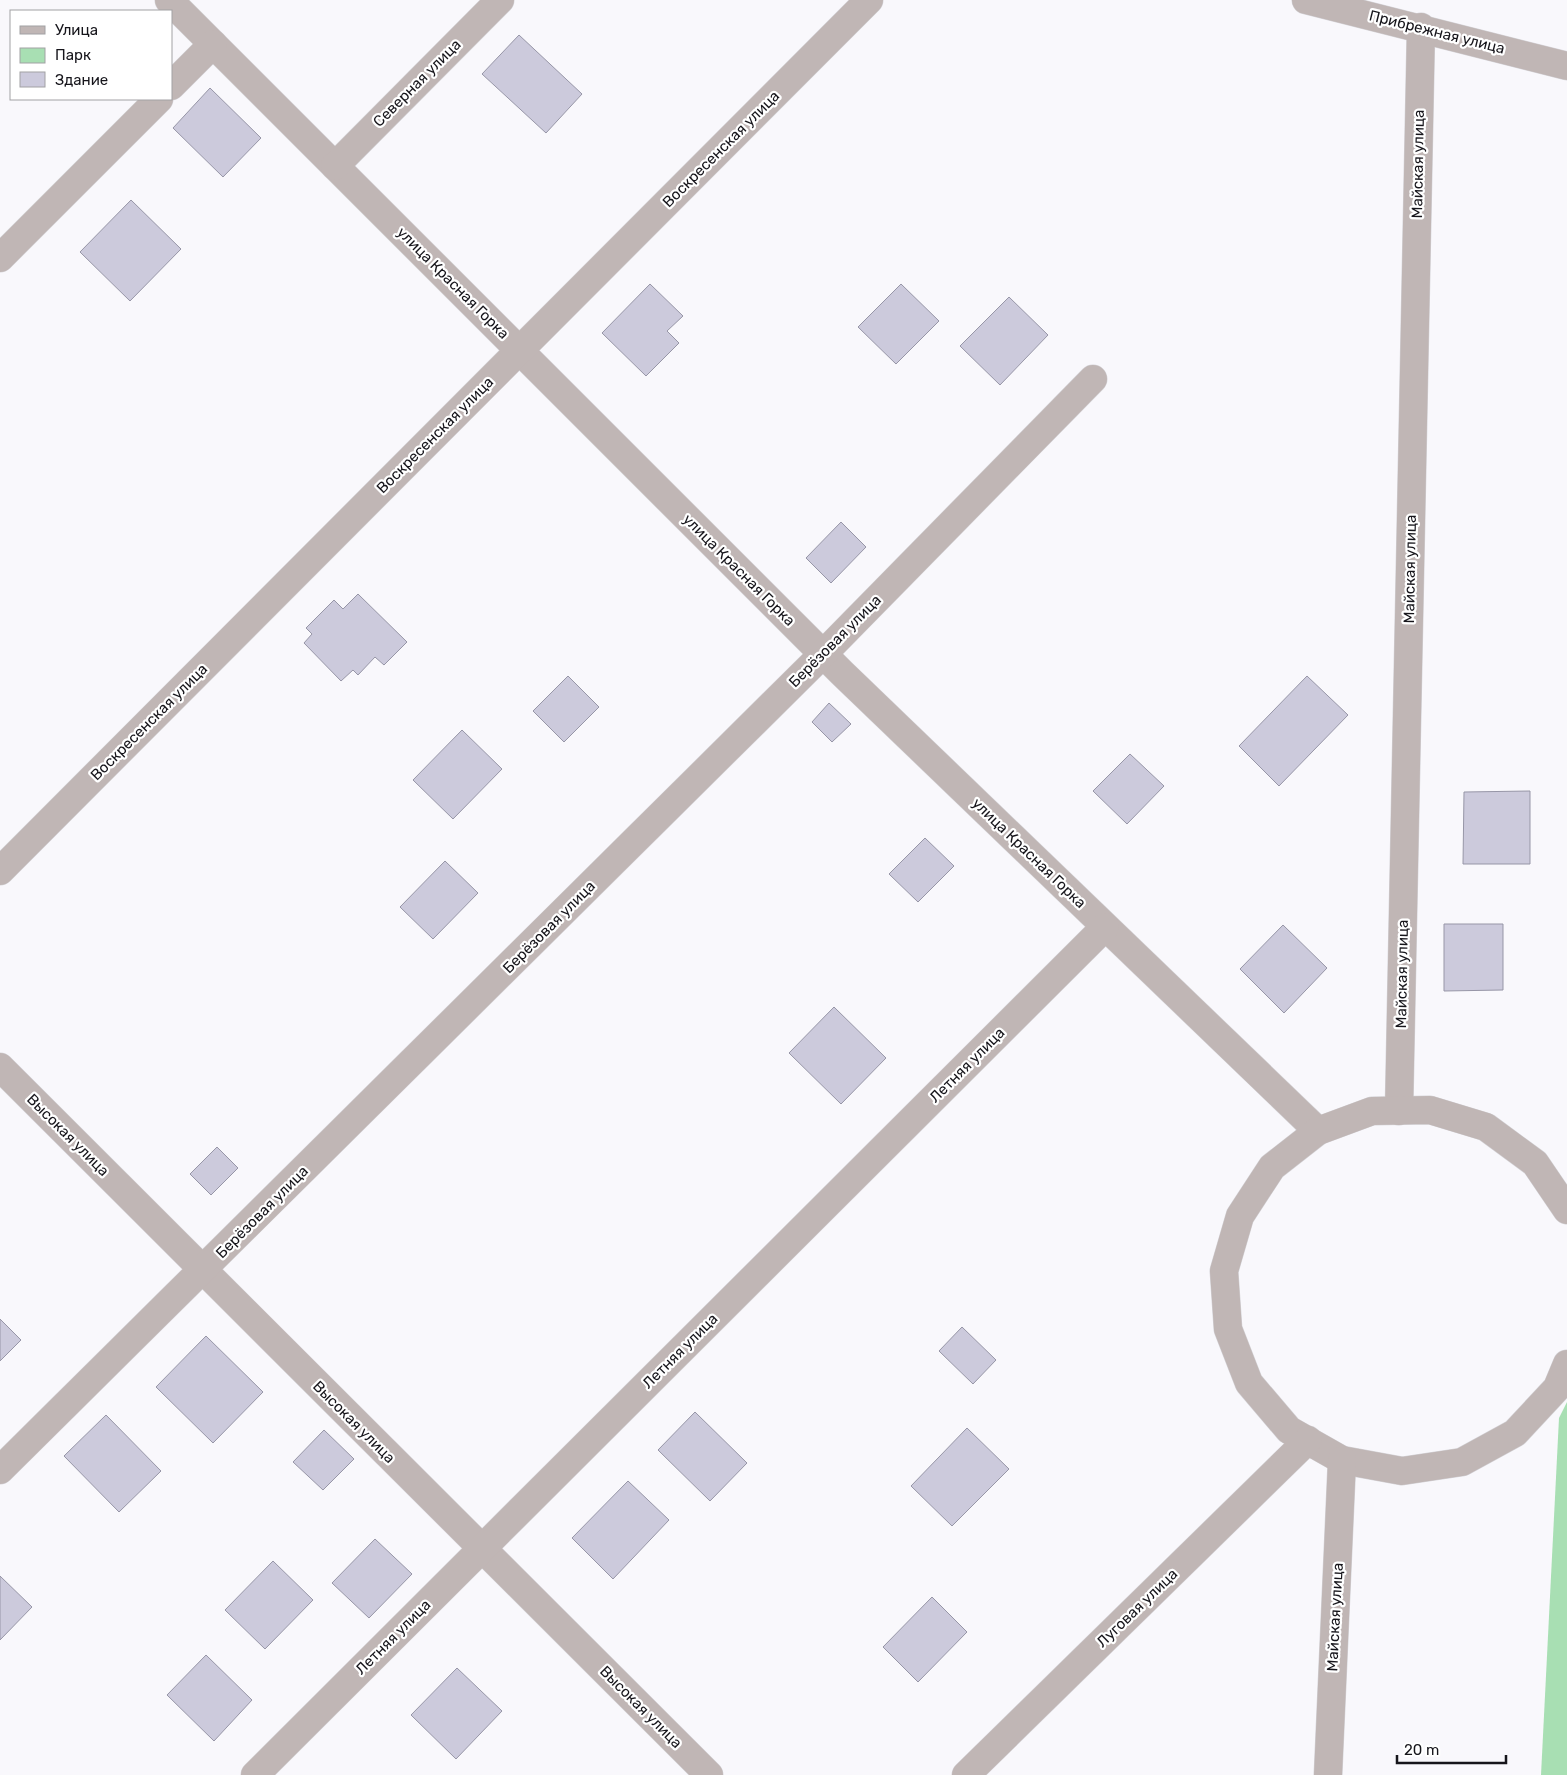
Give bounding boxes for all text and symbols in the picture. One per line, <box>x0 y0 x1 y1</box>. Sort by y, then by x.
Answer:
street label: Прибрежная улица <box>1367 6 1507 58</box>
legend <box>10 10 172 100</box>
text: Улица <box>55 21 98 39</box>
street label: Северная улица <box>369 35 465 131</box>
text: Парк <box>55 46 91 64</box>
text: Здание <box>55 71 108 89</box>
street label: Воскресенская улица <box>659 87 783 211</box>
street label: Майская улица <box>1408 109 1428 219</box>
street label: улица Красная Горка <box>393 223 513 343</box>
street label: Воскресенская улица <box>373 373 497 497</box>
street label: улица Красная Горка <box>679 510 799 630</box>
street label: Майская улица <box>1400 514 1420 624</box>
street label: Берёзовая улица <box>785 591 885 691</box>
street label: Воскресенская улица <box>87 660 211 784</box>
street label: улица Красная Горка <box>968 794 1090 912</box>
street label: Берёзовая улица <box>499 877 599 977</box>
street label: Майская улица <box>1392 919 1412 1029</box>
street label: Летняя улица <box>926 1024 1008 1106</box>
street label: Высокая улица <box>23 1090 113 1180</box>
street label: Берёзовая улица <box>212 1162 312 1262</box>
street label: Летняя улица <box>639 1310 721 1392</box>
street label: Высокая улица <box>309 1377 399 1467</box>
street label: Майская улица <box>1323 1562 1347 1672</box>
street label: Луговая улица <box>1093 1565 1181 1651</box>
street label: Летняя улица <box>352 1596 434 1678</box>
street label: Высокая улица <box>596 1662 686 1752</box>
scale bar <box>1397 1732 1506 1764</box>
text: 20 m <box>1404 1741 1439 1759</box>

